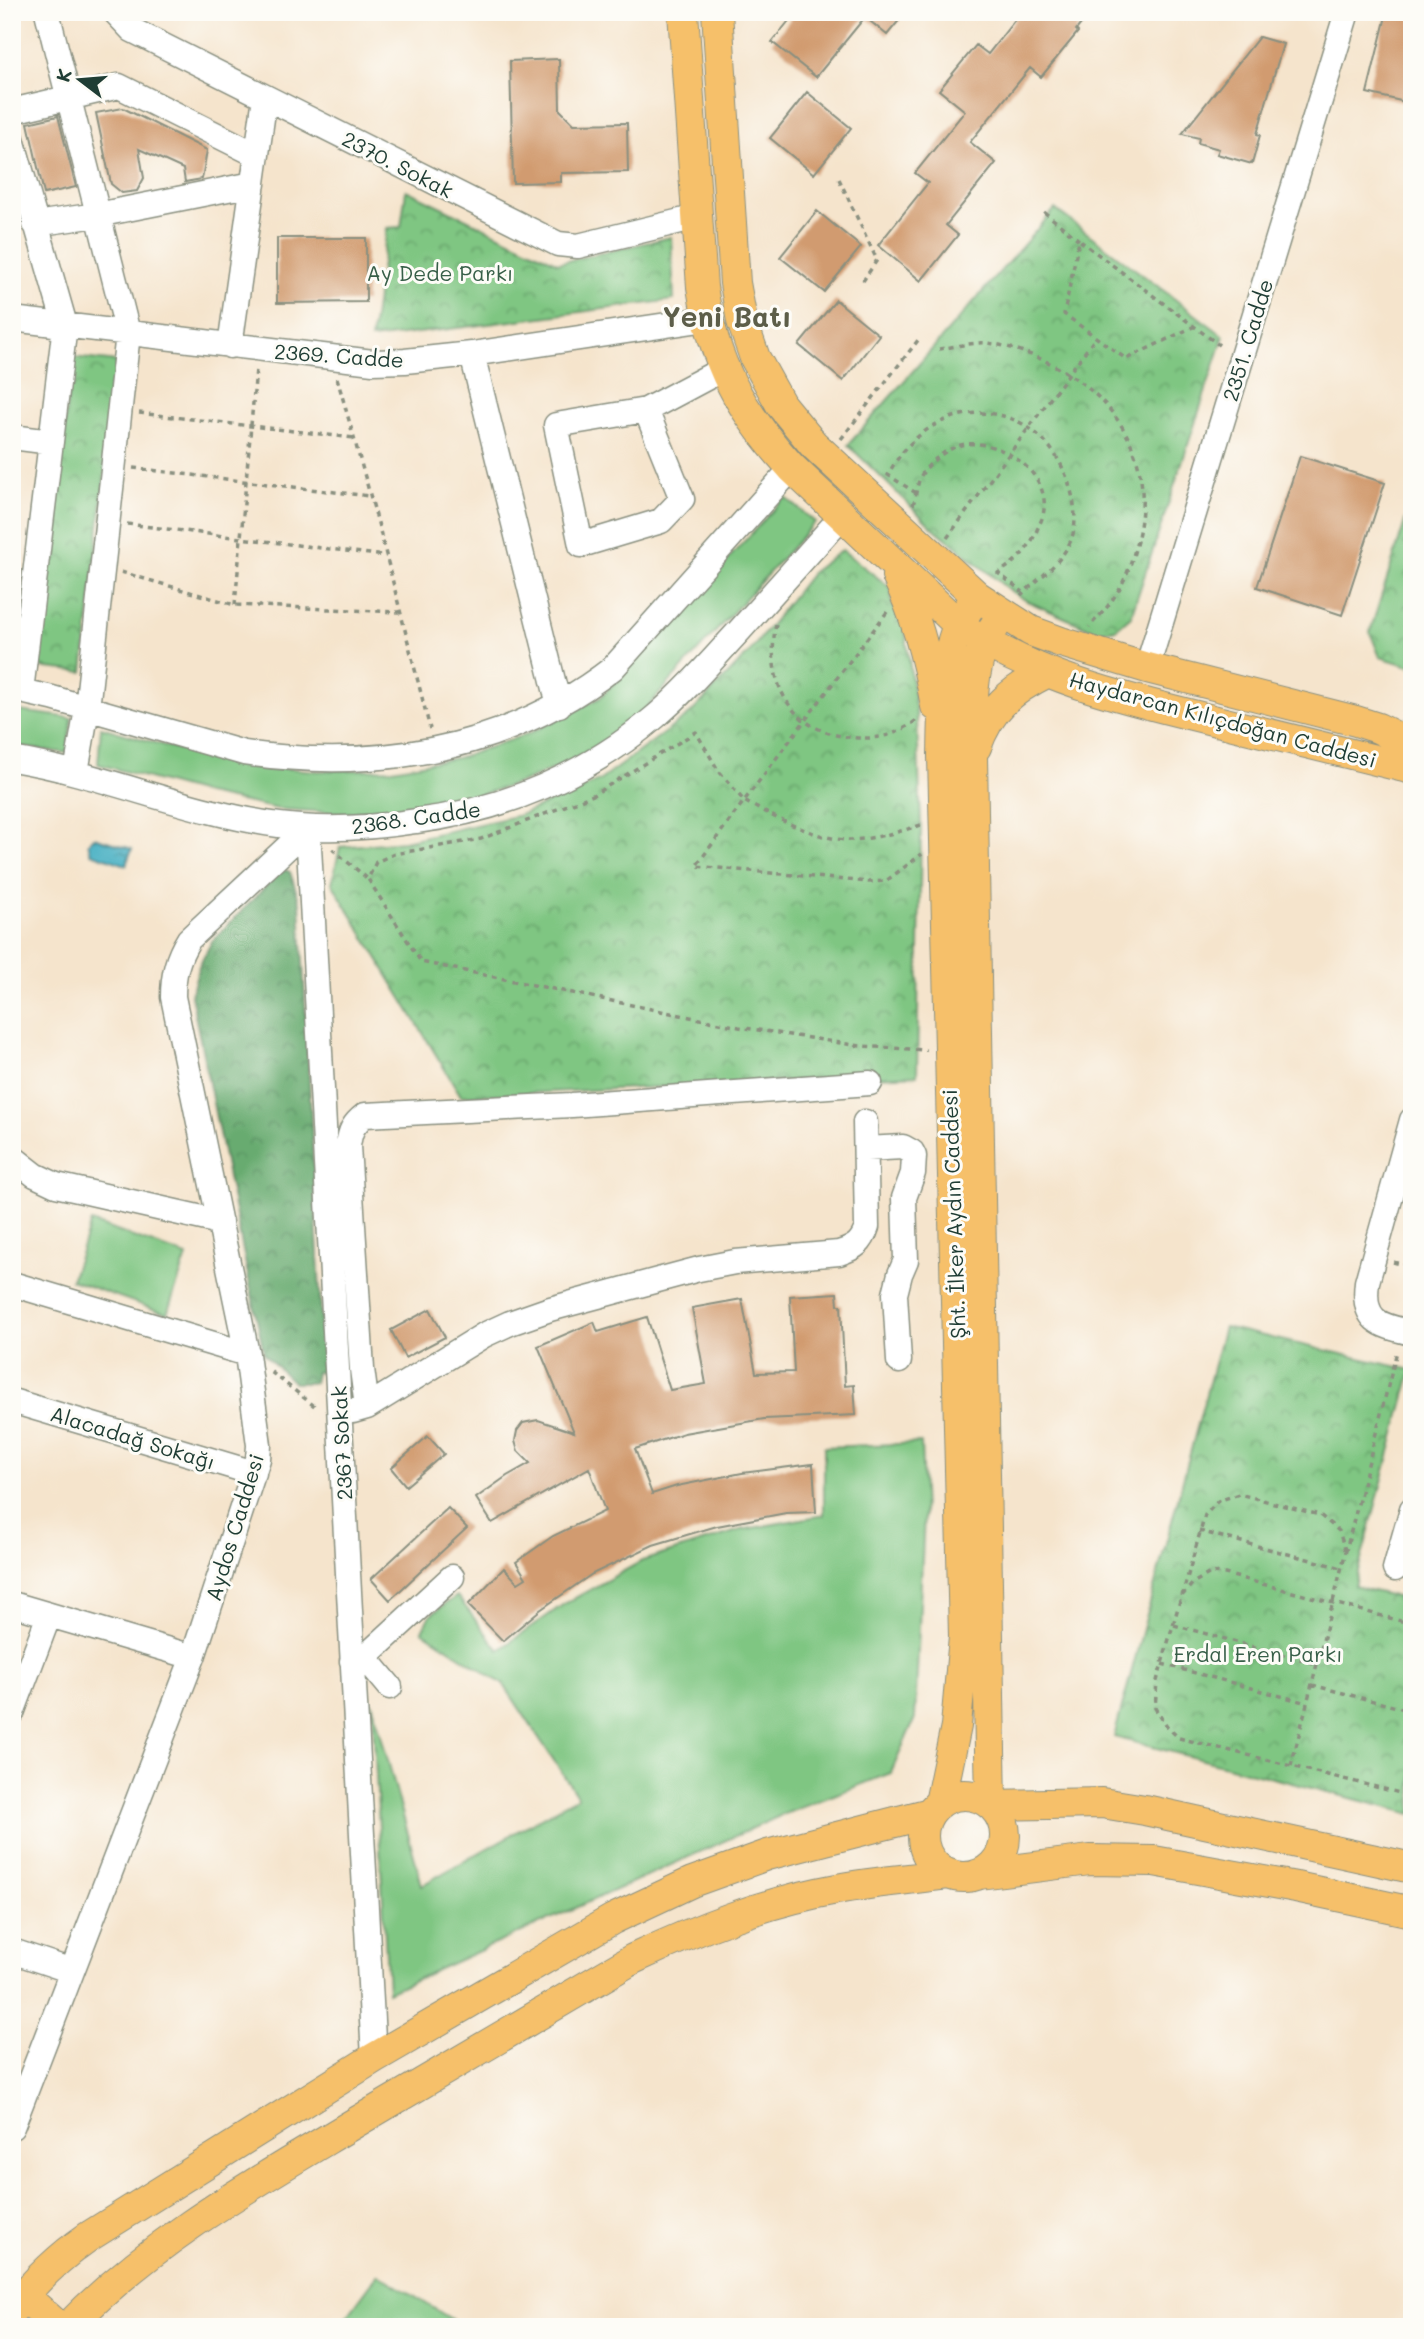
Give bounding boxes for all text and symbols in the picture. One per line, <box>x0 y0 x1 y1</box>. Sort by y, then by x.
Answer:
north arrow <box>46 46 116 116</box>
text: K <box>49 66 77 85</box>
street label: 2370. Sokak <box>338 124 458 204</box>
park label: Ay Dede Parkı <box>367 259 513 286</box>
street label: 2351. Cadde <box>1216 276 1278 404</box>
district label: Yeni Batı <box>663 298 791 334</box>
street label: 2369. Cadde <box>273 337 405 373</box>
street label: Haydarcan Kılıçdoğan Caddesi <box>1066 665 1380 773</box>
street label: 2368. Cadde <box>350 795 482 839</box>
street label: Şht. İlker Aydın Caddesi <box>935 1089 971 1339</box>
street label: 2367 Sokak <box>325 1385 357 1501</box>
street label: Alacadağ Sokağı <box>47 1399 219 1475</box>
street label: Aydos Caddesi <box>199 1450 269 1604</box>
park label: Erdal Eren Parkı <box>1173 1640 1343 1667</box>

